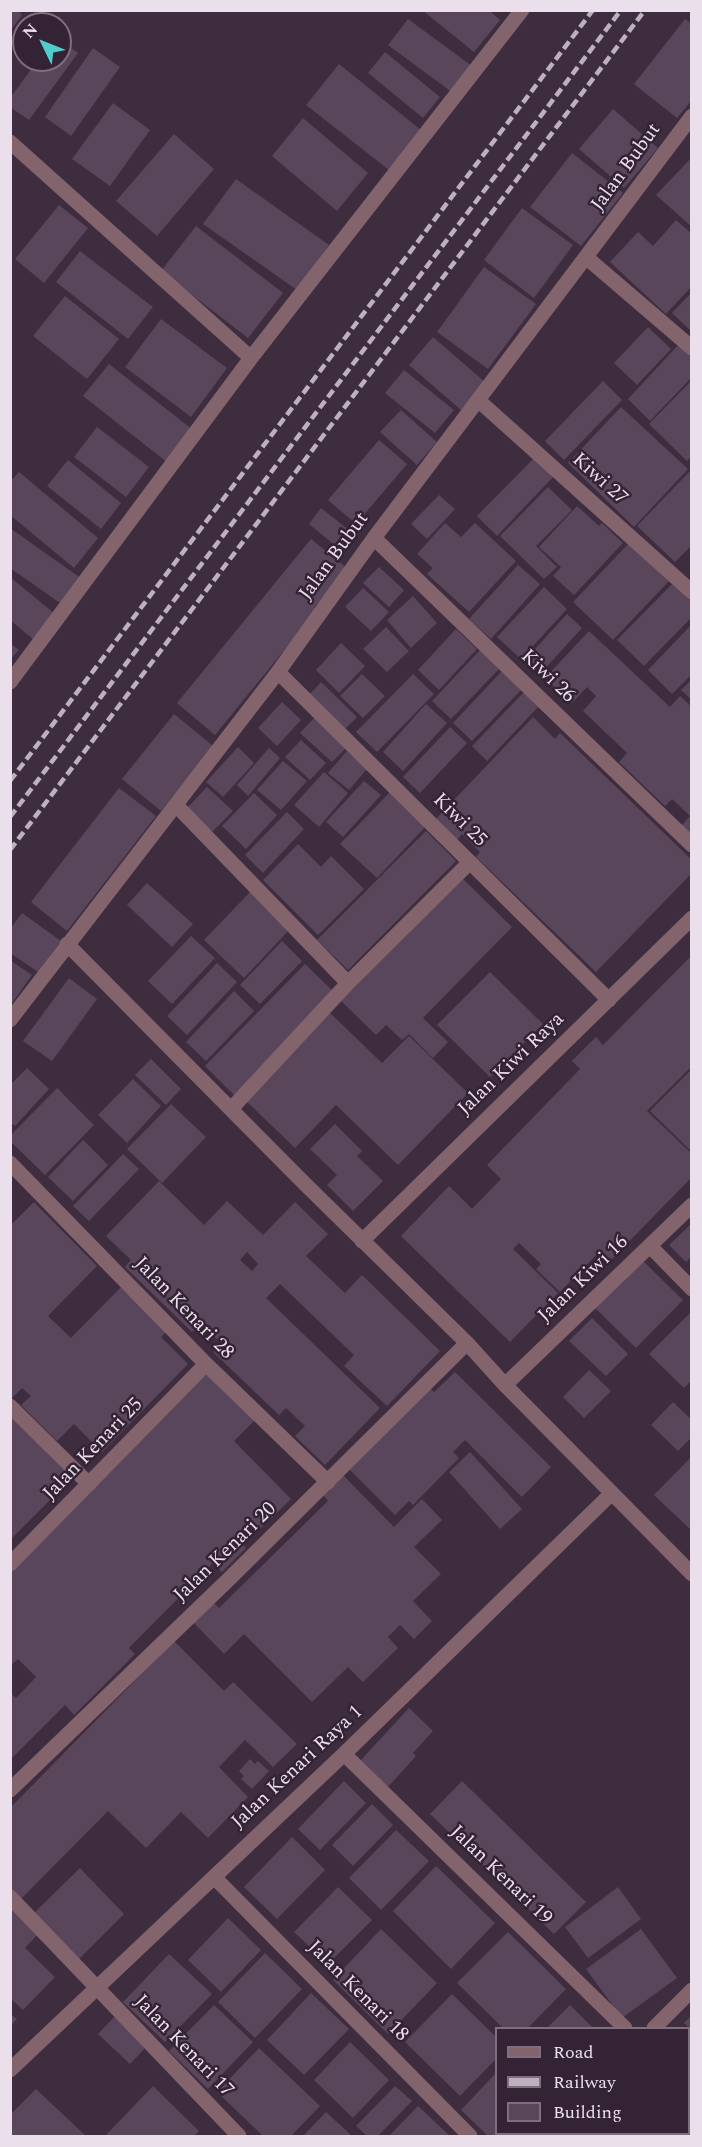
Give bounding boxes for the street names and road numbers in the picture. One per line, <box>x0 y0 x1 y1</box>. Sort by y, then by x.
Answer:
street label: Jalan Bubut <box>587 119 667 217</box>
street label: Kiwi 27 <box>566 449 632 511</box>
street label: Jalan Bubut <box>295 508 375 606</box>
street label: Kiwi 26 <box>515 645 579 709</box>
street label: Kiwi 25 <box>427 789 491 853</box>
street label: Jalan Kiwi Raya <box>454 1008 570 1122</box>
street label: Jalan Kiwi 16 <box>534 1231 634 1329</box>
street label: Jalan Kenari 28 <box>128 1253 238 1365</box>
street label: Jalan Kenari 25 <box>39 1394 149 1506</box>
street label: Jalan Kenari 20 <box>170 1498 282 1608</box>
street label: Jalan Kenari Raya 1 <box>227 1701 369 1835</box>
street label: Jalan Kenari 19 <box>444 1821 556 1931</box>
street label: Jalan Kenari 18 <box>301 1936 413 2048</box>
street label: Jalan Kenari 17 <box>128 1991 238 2103</box>

